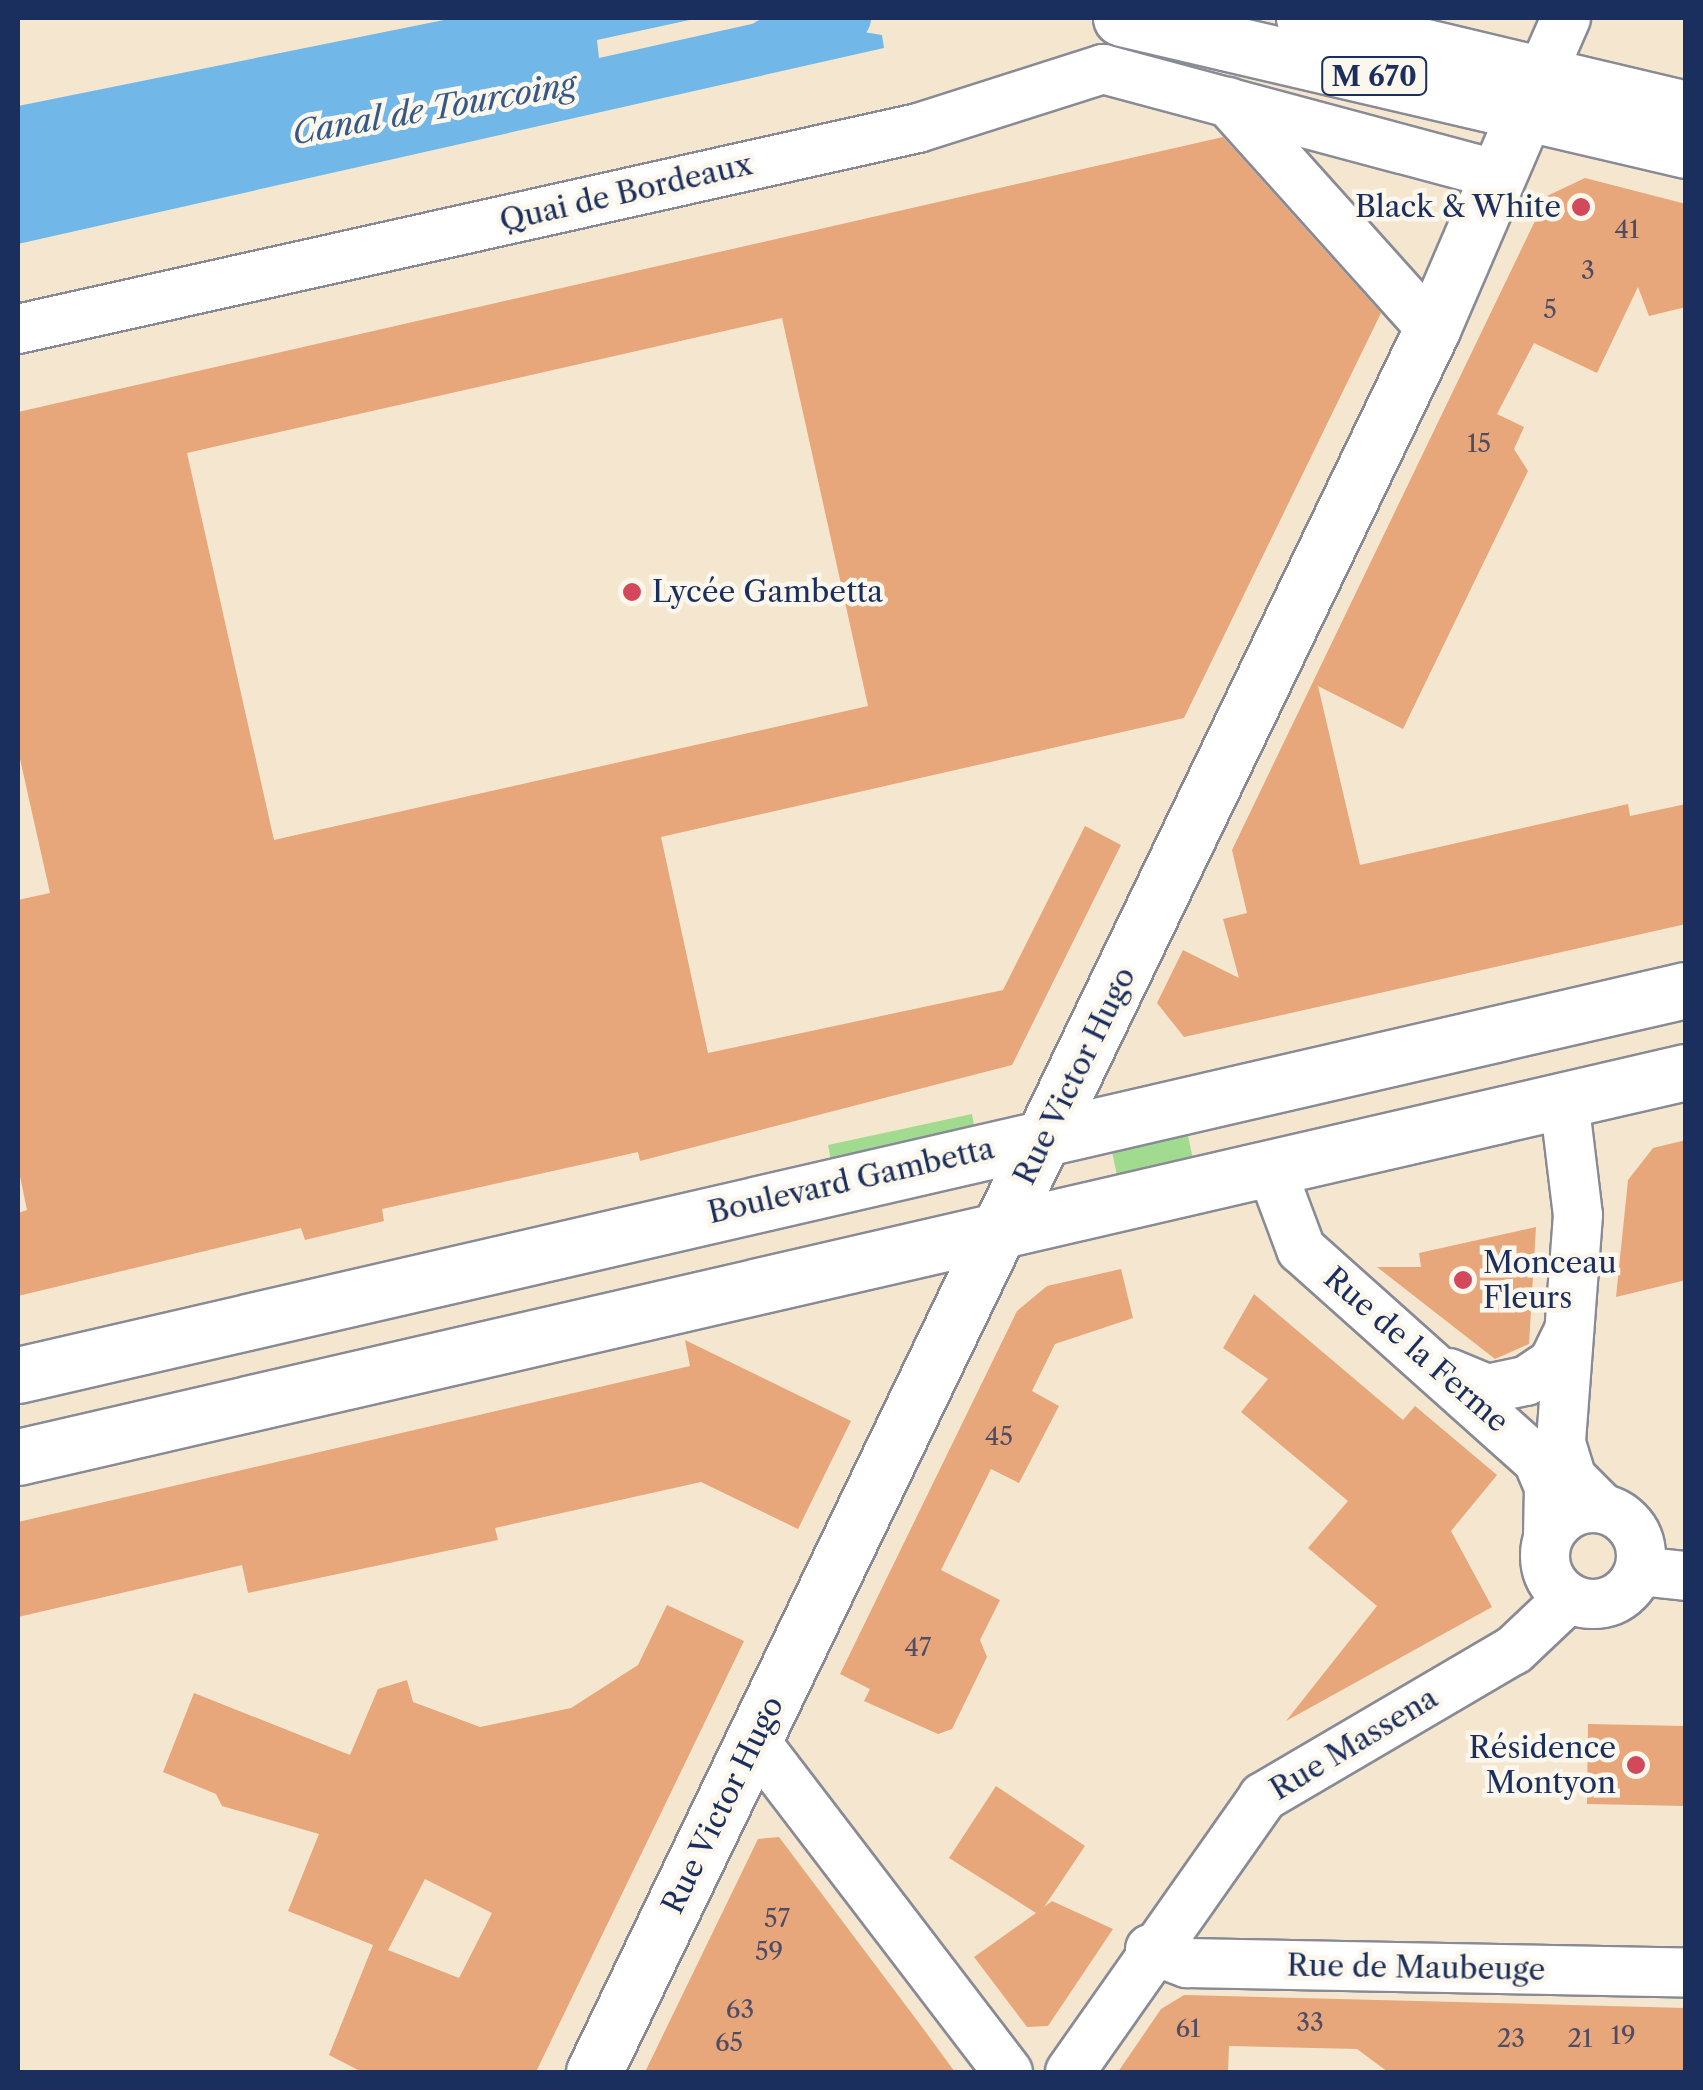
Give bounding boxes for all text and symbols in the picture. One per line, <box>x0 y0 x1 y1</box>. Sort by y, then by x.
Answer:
road number: M 670 <box>1319 53 1429 99</box>
water label: Canal de Tourcoing <box>289 65 579 153</box>
street label: Quai de Bordeaux <box>496 146 756 240</box>
place label: Black & White <box>1353 189 1561 225</box>
marker: Black & White <box>1570 196 1592 218</box>
house number: 41 <box>1615 215 1639 245</box>
house number: 3 <box>1581 256 1595 286</box>
house number: 5 <box>1543 295 1557 325</box>
house number: 15 <box>1467 429 1491 459</box>
place label: Lycée Gambetta <box>652 574 883 610</box>
marker: Lycée Gambetta <box>621 581 643 603</box>
street label: Rue Victor Hugo <box>1006 961 1144 1191</box>
street label: Boulevard Gambetta <box>704 1131 998 1231</box>
place label: Monceau Fleurs <box>1483 1245 1617 1316</box>
street label: Rue de la Ferme <box>1316 1260 1516 1440</box>
marker: Monceau Fleurs <box>1452 1269 1474 1291</box>
house number: 45 <box>985 1422 1013 1452</box>
house number: 47 <box>905 1633 931 1663</box>
street label: Rue Massena <box>1264 1680 1444 1808</box>
street label: Rue Victor Hugo <box>654 1690 792 1920</box>
place label: Résidence Montyon <box>1469 1730 1616 1800</box>
marker: Résidence Montyon <box>1625 1754 1647 1776</box>
house number: 57 <box>764 1904 790 1934</box>
house number: 59 <box>755 1937 783 1967</box>
street label: Rue de Maubeuge <box>1286 1948 1546 1988</box>
house number: 63 <box>726 1995 754 2025</box>
house number: 33 <box>1296 2008 1324 2038</box>
house number: 61 <box>1175 2014 1201 2044</box>
house number: 19 <box>1610 2021 1636 2051</box>
house number: 23 <box>1497 2024 1525 2054</box>
house number: 21 <box>1568 2024 1592 2054</box>
house number: 65 <box>715 2028 743 2058</box>

